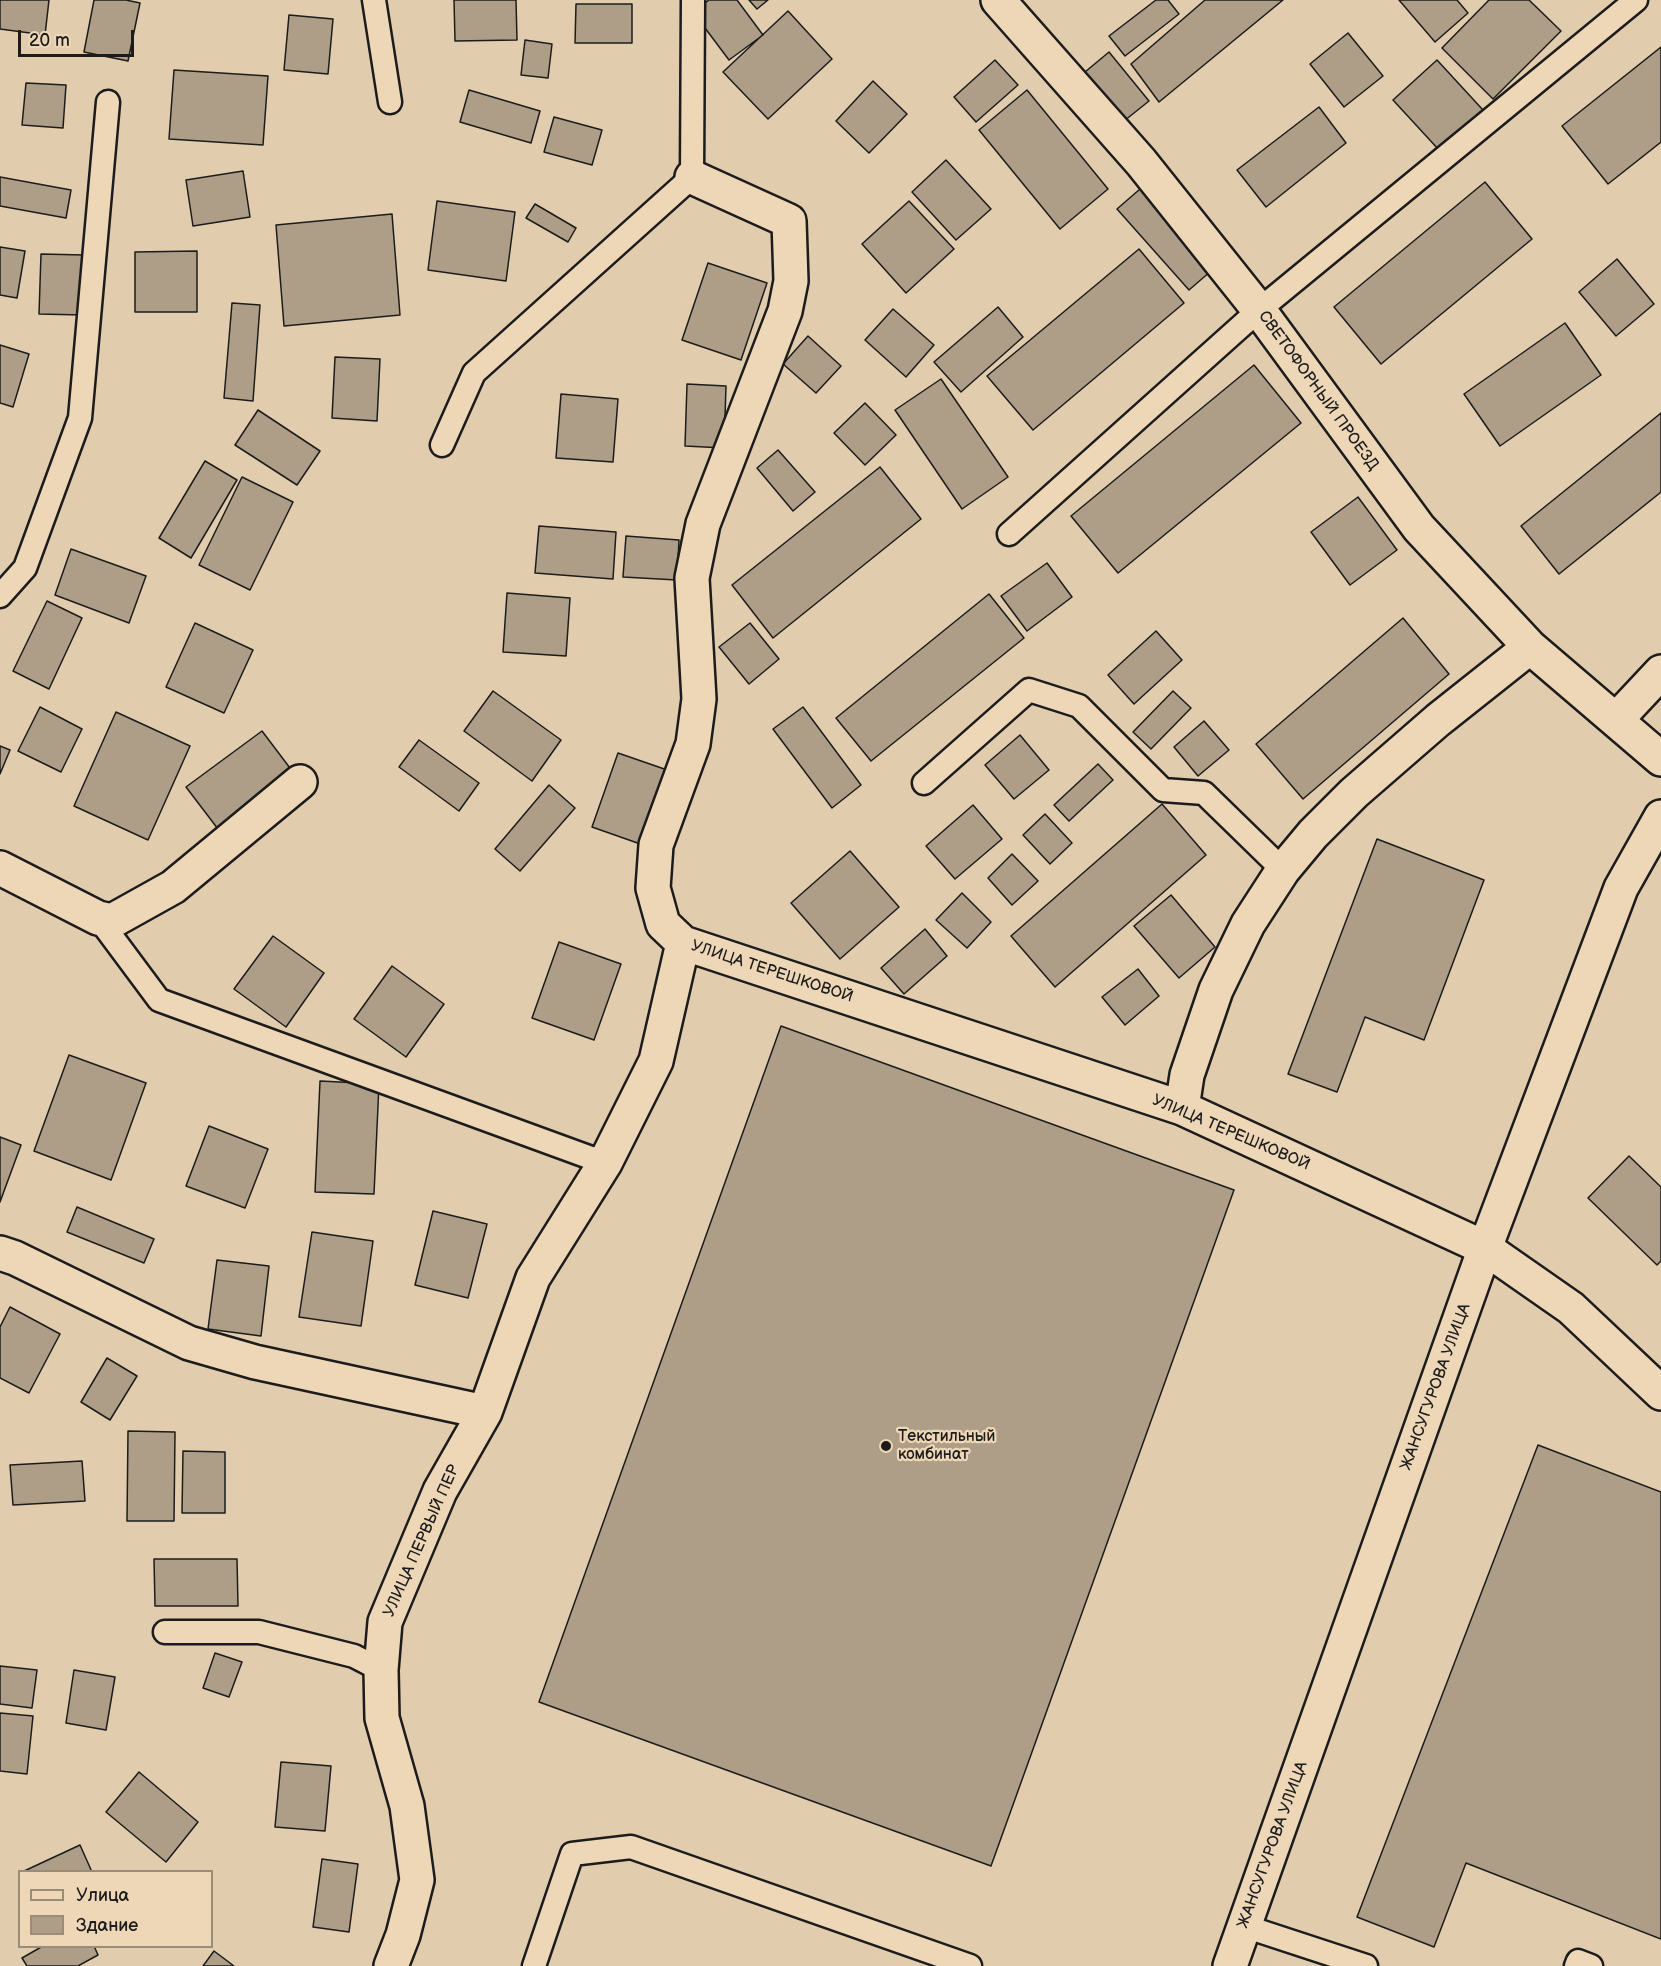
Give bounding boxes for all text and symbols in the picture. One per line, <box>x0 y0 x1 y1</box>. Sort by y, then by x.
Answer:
scale bar <box>21 18 136 56</box>
text: 20 m <box>29 30 70 51</box>
street label: СВЕТОФОРНЫЙ ПРОЕЗД <box>1254 307 1382 475</box>
street label: УЛИЦА ТЕРЕШКОВОЙ <box>688 937 856 1007</box>
street label: УЛИЦА ТЕРЕШКОВОЙ <box>1149 1091 1313 1175</box>
street label: ЖАНСУГУРОВА УЛИЦА <box>1397 1301 1475 1473</box>
place label: Текстильный комбинат <box>898 1427 995 1465</box>
marker: Текстильный комбинат <box>879 1439 893 1453</box>
street label: УЛИЦА ПЕРВЫЙ ПЕР <box>380 1462 464 1620</box>
street label: ЖАНСУГУРОВА УЛИЦА <box>1234 1759 1312 1931</box>
legend <box>18 1870 213 1948</box>
text: Улица <box>76 1885 129 1906</box>
text: Здание <box>76 1915 138 1936</box>

